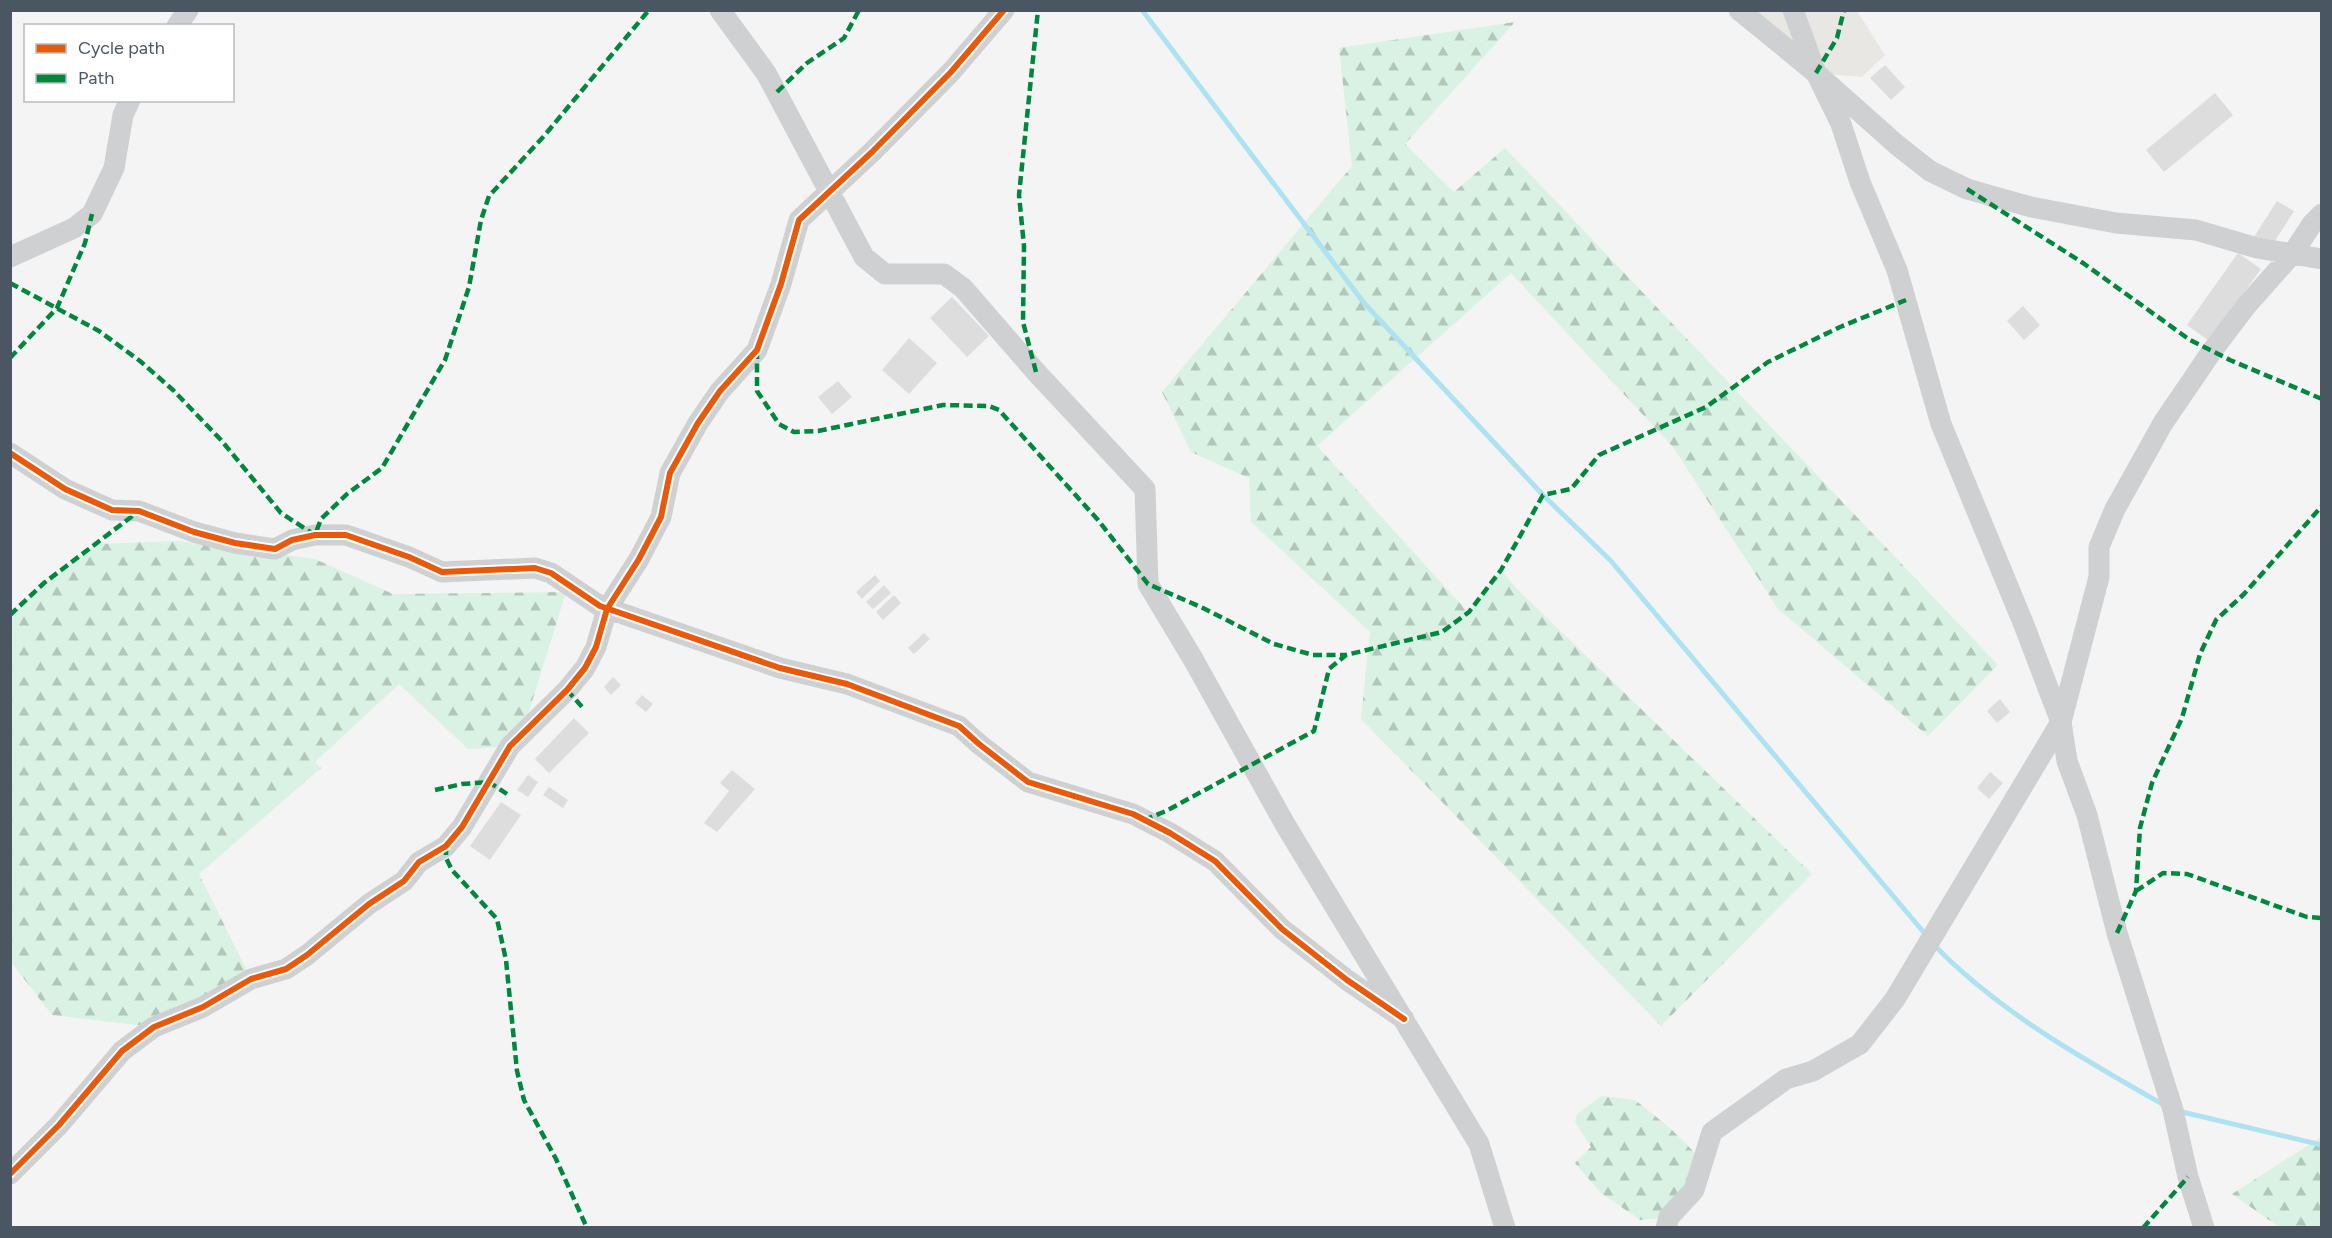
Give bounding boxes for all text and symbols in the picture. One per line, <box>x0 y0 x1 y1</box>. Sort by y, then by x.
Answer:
legend <box>24 24 234 102</box>
text: Cycle path <box>78 37 165 59</box>
text: Path <box>78 67 114 89</box>

